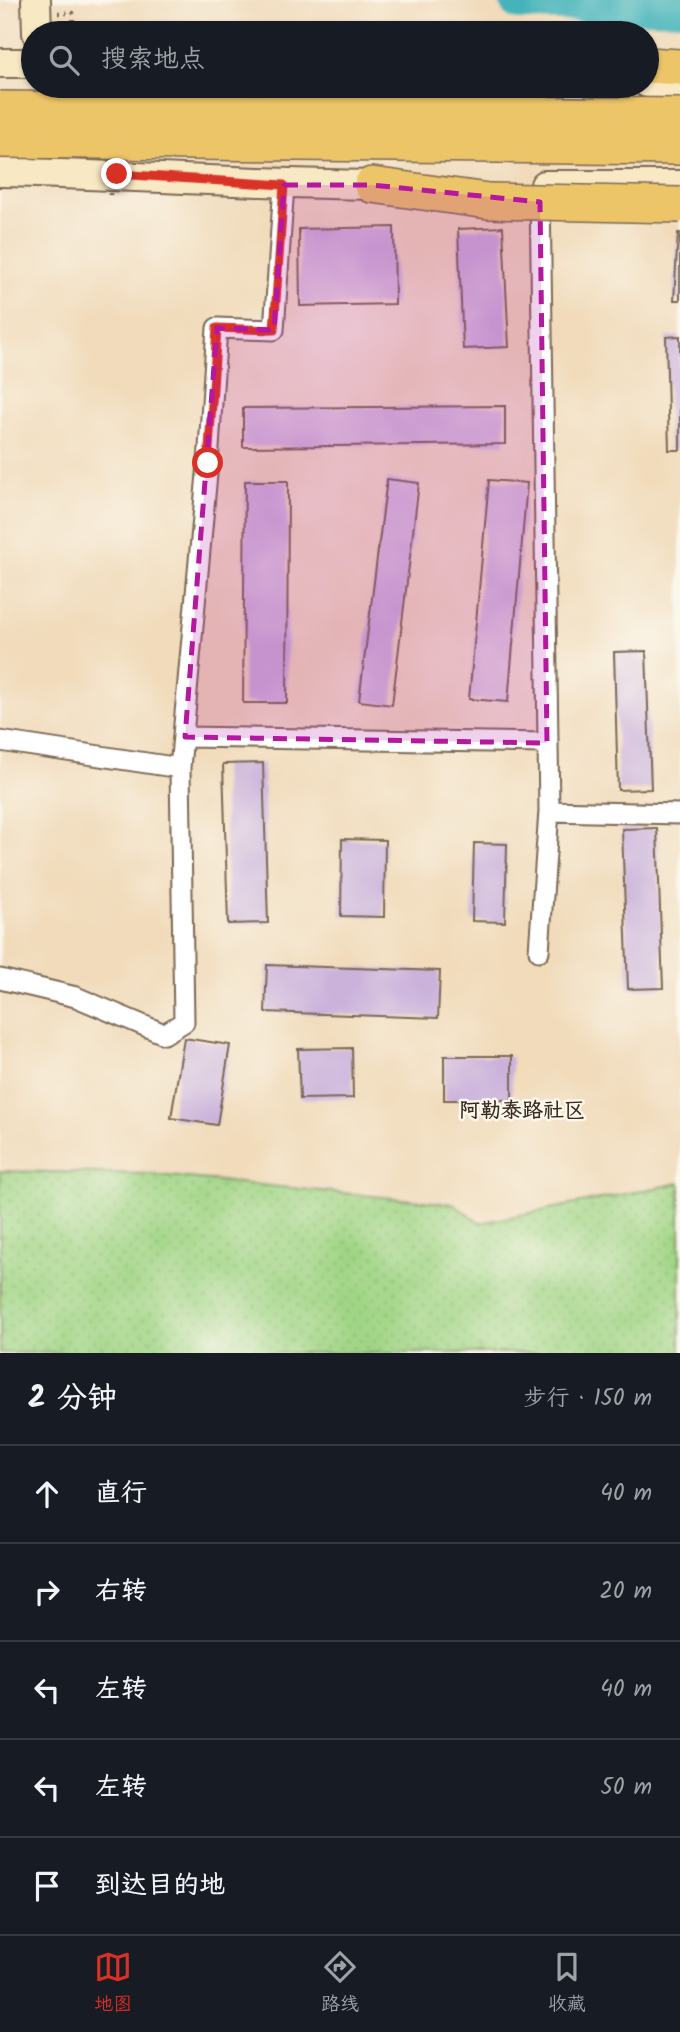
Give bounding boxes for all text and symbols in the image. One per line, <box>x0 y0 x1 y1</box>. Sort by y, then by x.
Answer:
search box <box>21 21 659 98</box>
text: 搜索地点 <box>101 39 205 81</box>
icon: search <box>45 41 83 79</box>
route end <box>101 158 132 189</box>
route start <box>192 447 223 478</box>
district label: 阿勒泰路社区 <box>459 1095 585 1128</box>
text: 2 分钟 <box>28 1375 117 1423</box>
text: 步行 · 150 m <box>523 1381 652 1417</box>
text: 直行 <box>95 1473 147 1515</box>
icon: ahead <box>28 1475 66 1513</box>
text: 40 m <box>600 1476 652 1512</box>
text: 右转 <box>95 1571 147 1613</box>
icon: right <box>28 1573 66 1611</box>
text: 20 m <box>600 1574 652 1610</box>
text: 左转 <box>95 1669 147 1711</box>
icon: left <box>28 1671 66 1709</box>
text: 40 m <box>600 1672 652 1708</box>
text: 左转 <box>95 1767 147 1809</box>
icon: left <box>28 1769 66 1807</box>
text: 50 m <box>601 1770 652 1806</box>
text: 到达目的地 <box>95 1865 225 1907</box>
icon: arrive <box>28 1867 66 1905</box>
tab: 地图 <box>94 1948 132 2020</box>
tab: 路线 <box>321 1948 359 2020</box>
tab: 收藏 <box>548 1948 586 2020</box>

